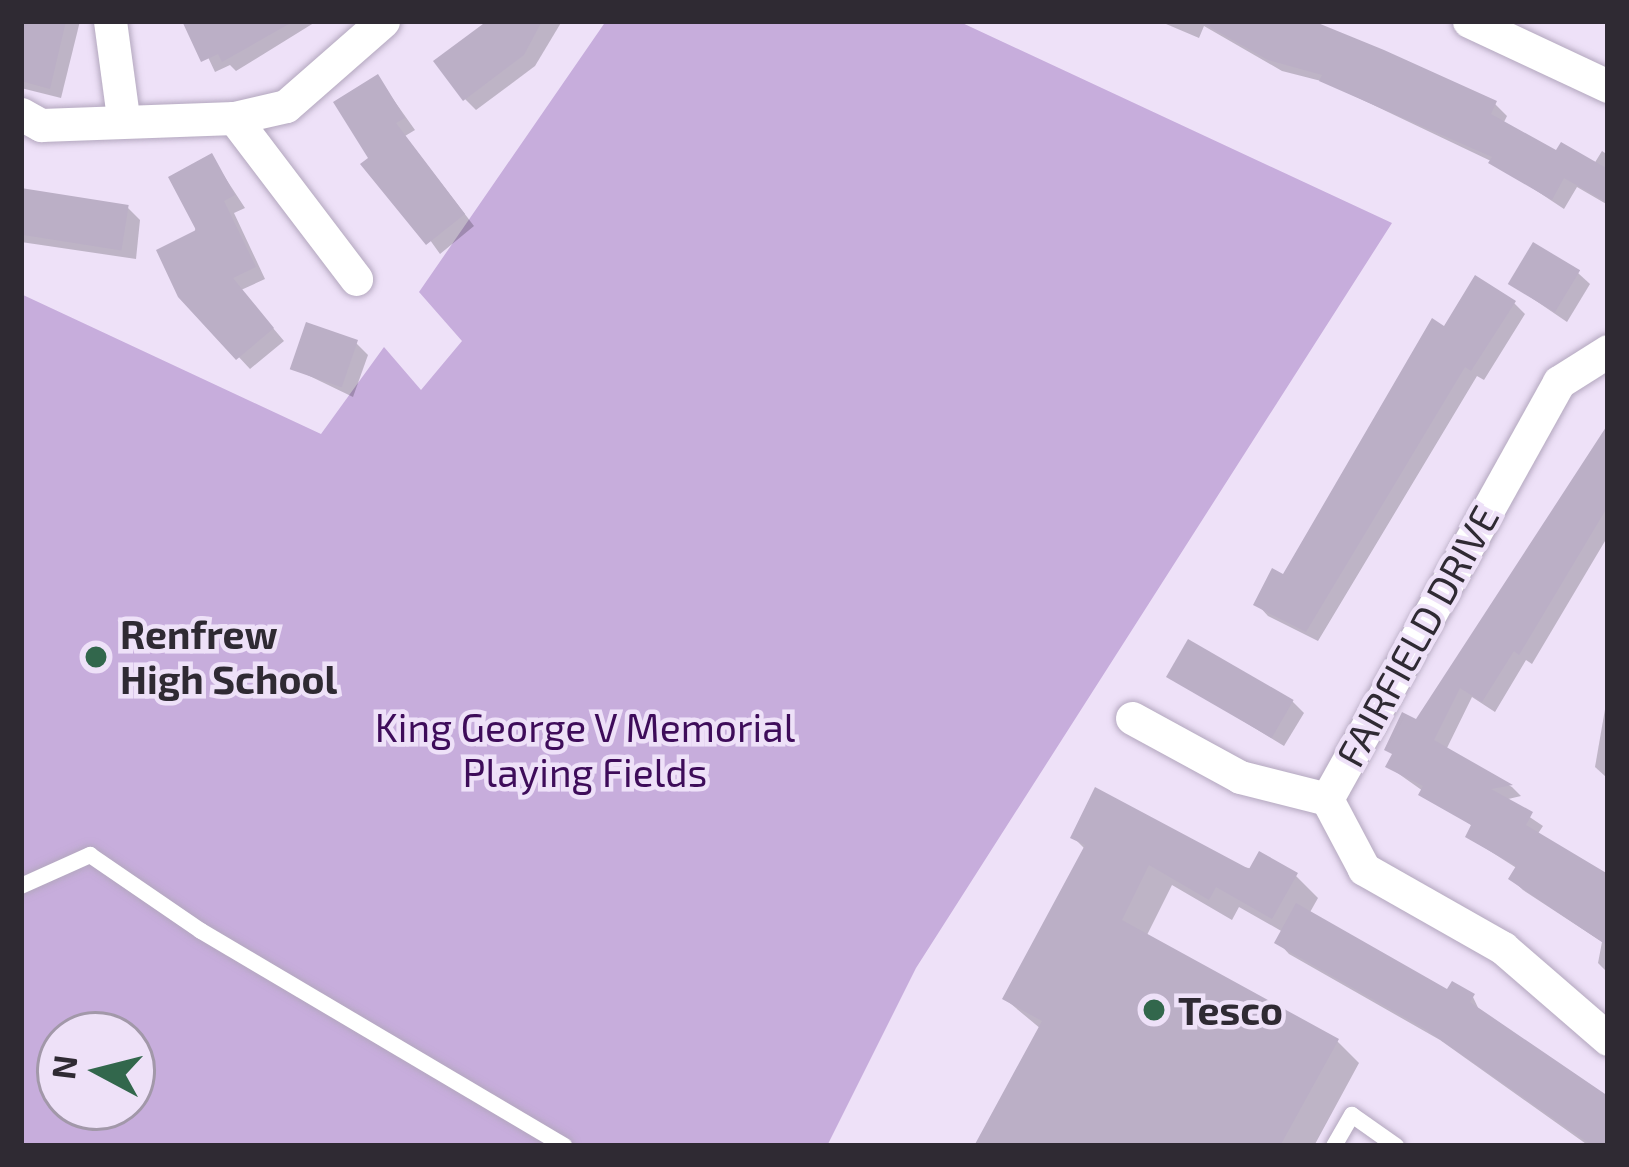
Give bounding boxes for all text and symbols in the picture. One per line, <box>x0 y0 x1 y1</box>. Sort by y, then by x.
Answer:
street label: FAIRFIELD DRIVE <box>1326 497 1508 775</box>
place label: Renfrew High School <box>120 612 337 703</box>
marker: Renfrew High School <box>83 644 109 670</box>
park label: King George V Memorial Playing Fields <box>374 705 796 796</box>
place label: Tesco <box>1178 987 1283 1033</box>
marker: Tesco <box>1141 997 1167 1023</box>
north arrow <box>36 1011 156 1131</box>
text: N <box>42 1053 85 1081</box>

